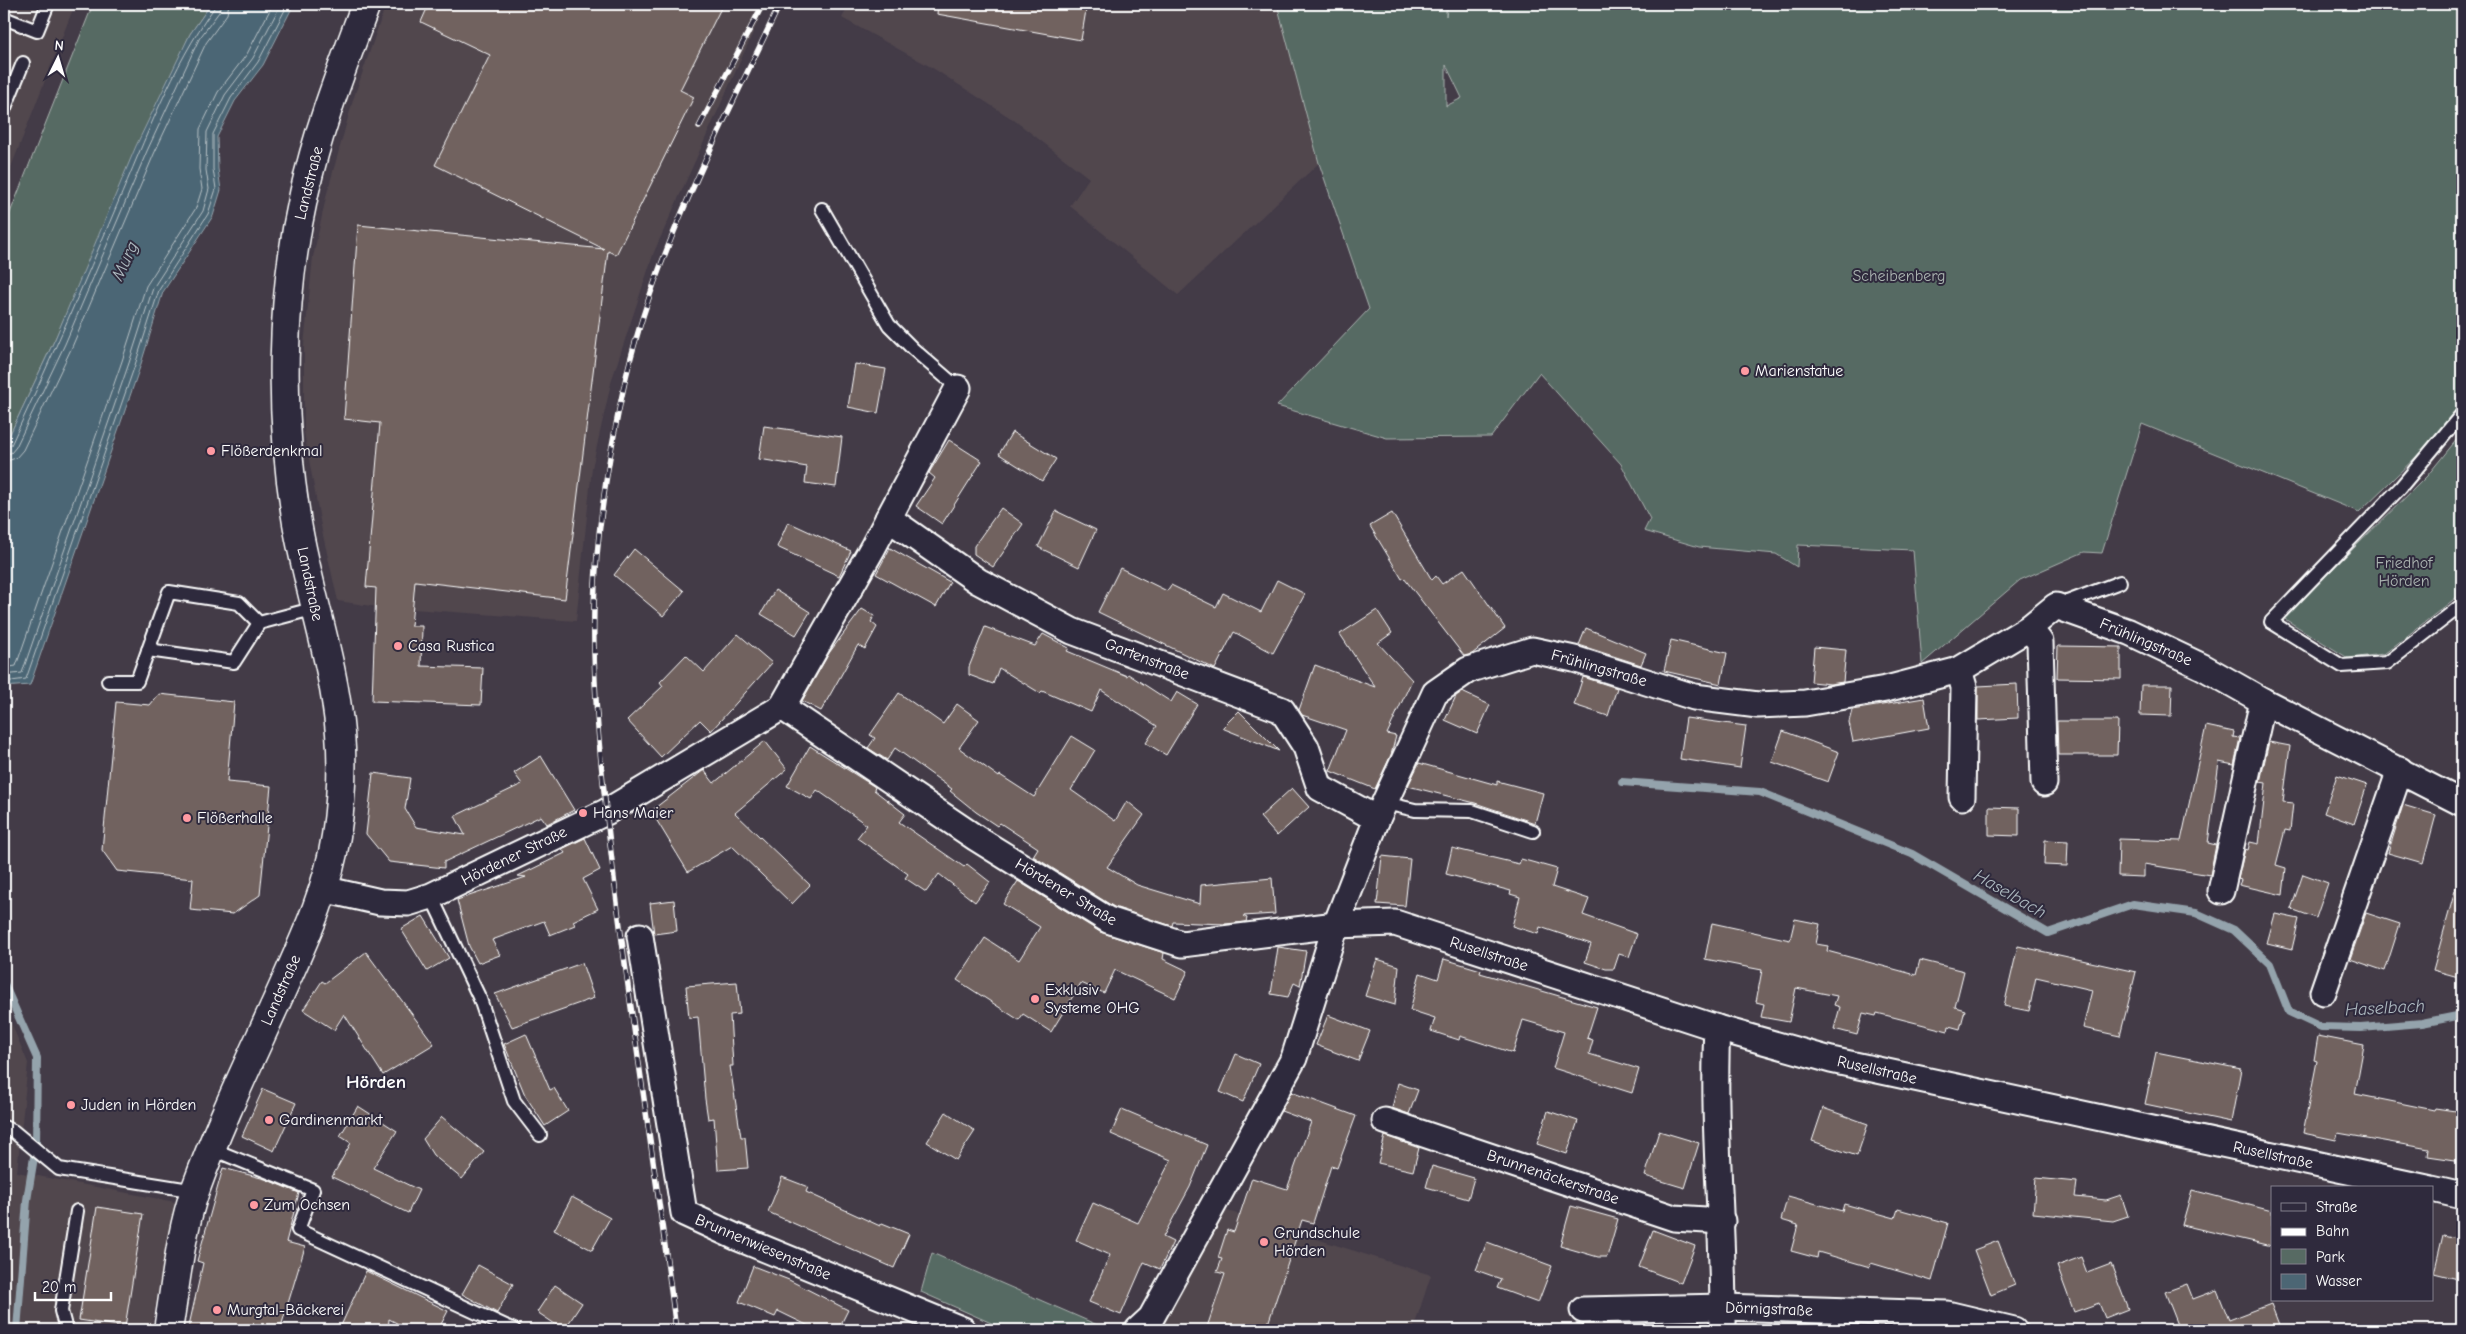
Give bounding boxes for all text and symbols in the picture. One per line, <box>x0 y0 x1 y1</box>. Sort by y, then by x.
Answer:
north arrow <box>32 32 82 82</box>
text: N <box>54 37 64 54</box>
street label: Landstraße <box>291 144 327 222</box>
water label: Murg <box>106 238 143 285</box>
park label: Scheibenberg <box>1852 267 1946 285</box>
place label: Marienstatue <box>1755 362 1843 380</box>
marker: Marienstatue <box>1739 365 1751 377</box>
place label: Flößerdenkmal <box>221 442 323 460</box>
marker: Flößerdenkmal <box>205 445 217 457</box>
street label: Landstraße <box>293 545 327 623</box>
park label: Friedhof Hörden <box>2375 554 2434 590</box>
street label: Frühlingstraße <box>2097 614 2195 670</box>
street label: Gartenstraße <box>1102 635 1192 683</box>
place label: Casa Rustica <box>408 637 495 655</box>
marker: Casa Rustica <box>392 640 404 652</box>
street label: Frühlingstraße <box>1549 646 1649 690</box>
place label: Hans Maier <box>593 804 674 822</box>
marker: Hans Maier <box>577 807 589 819</box>
place label: Flößerhalle <box>197 809 273 827</box>
marker: Flößerhalle <box>181 812 193 824</box>
street label: Hördener Straße <box>458 823 570 889</box>
street label: Hördener Straße <box>1012 855 1120 929</box>
water label: Haselbach <box>1970 865 2050 923</box>
street label: Rusellstraße <box>1448 933 1530 975</box>
street label: Landstraße <box>257 952 305 1028</box>
place label: Exklusiv Systeme OHG <box>1045 981 1140 1017</box>
marker: Exklusiv Systeme OHG <box>1029 993 1041 1005</box>
water label: Haselbach <box>2344 995 2426 1021</box>
street label: Rusellstraße <box>1835 1052 1919 1088</box>
district label: Hörden <box>346 1071 406 1093</box>
place label: Juden in Hörden <box>81 1096 196 1114</box>
marker: Juden in Hörden <box>65 1099 77 1111</box>
place label: Gardinenmarkt <box>279 1111 383 1129</box>
marker: Gardinenmarkt <box>263 1114 275 1126</box>
street label: Rusellstraße <box>2231 1138 2315 1172</box>
street label: Brunnenäckerstraße <box>1484 1146 1622 1208</box>
legend <box>2271 1186 2434 1302</box>
place label: Zum Ochsen <box>264 1196 350 1214</box>
text: Straße <box>2316 1198 2358 1216</box>
marker: Zum Ochsen <box>248 1199 260 1211</box>
street label: Brunnenwiesenstraße <box>692 1210 834 1284</box>
text: Bahn <box>2316 1222 2349 1240</box>
place label: Grundschule Hörden <box>1274 1224 1360 1260</box>
marker: Grundschule Hörden <box>1258 1236 1270 1248</box>
text: Park <box>2316 1248 2345 1266</box>
scale bar <box>35 1269 111 1301</box>
text: Wasser <box>2316 1272 2362 1290</box>
text: 20 m <box>42 1278 76 1296</box>
street label: Dörnigstraße <box>1725 1298 1813 1320</box>
place label: Murgtal-Bäckerei <box>227 1301 344 1319</box>
marker: Murgtal-Bäckerei <box>211 1304 223 1316</box>

